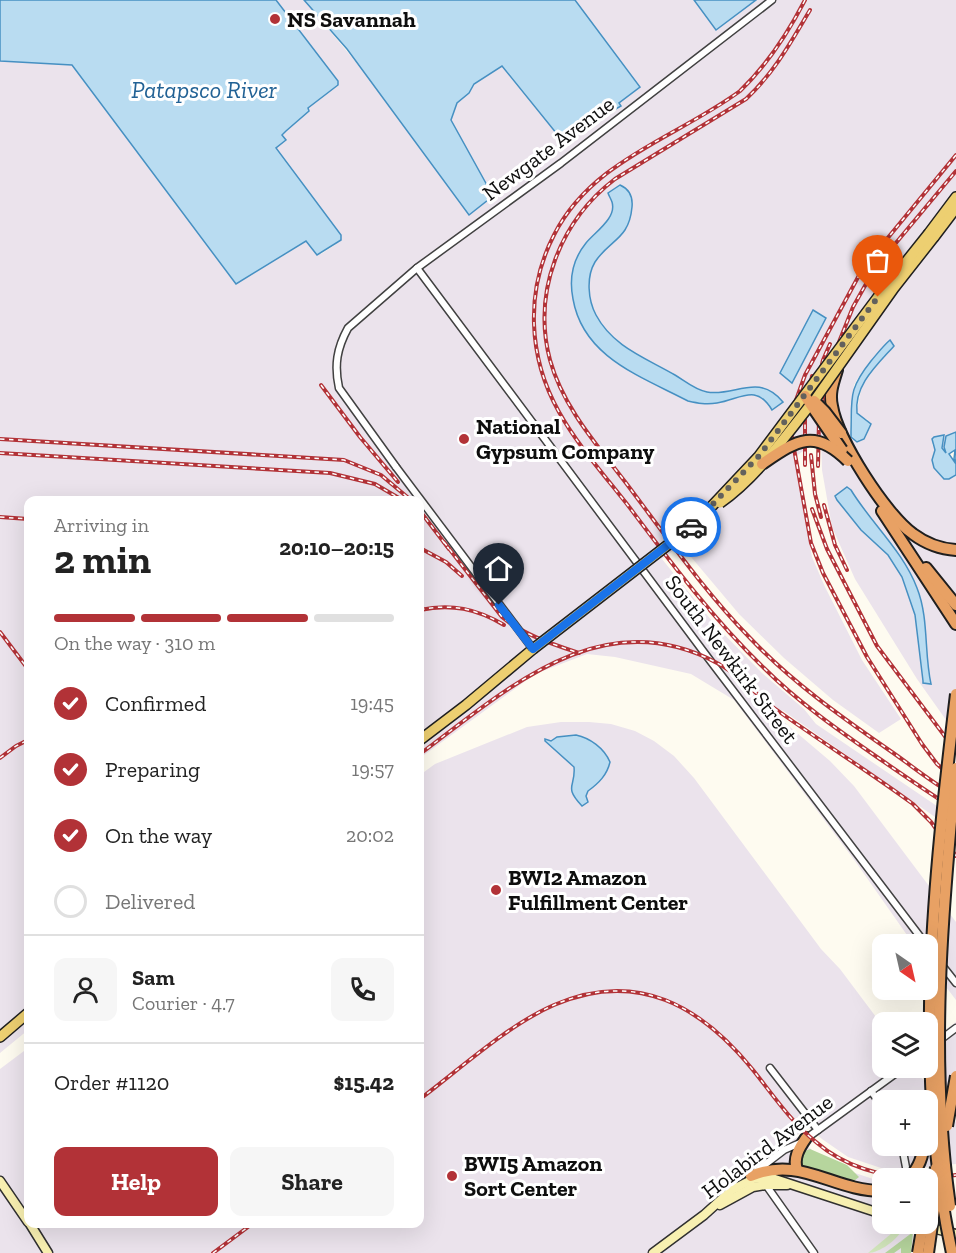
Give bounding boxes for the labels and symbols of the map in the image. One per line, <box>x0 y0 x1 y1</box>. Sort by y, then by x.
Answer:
place label: NS Savannah <box>287 6 416 33</box>
marker: NS Savannah <box>268 12 282 26</box>
water label: Patapsco River <box>131 75 278 104</box>
street label: Newgate Avenue <box>477 90 619 207</box>
pin <box>852 235 903 297</box>
place label: National Gypsum Company <box>476 413 655 465</box>
marker: National Gypsum Company <box>457 432 471 446</box>
courier <box>661 497 721 557</box>
pin <box>473 543 524 605</box>
street label: South Newkirk Street <box>659 570 804 750</box>
place label: BWI2 Amazon Fulfillment Center <box>508 864 688 916</box>
marker: BWI2 Amazon Fulfillment Center <box>489 883 503 897</box>
north arrow <box>872 934 938 1000</box>
street label: Holabird Avenue <box>696 1088 838 1204</box>
place label: BWI5 Amazon Sort Center <box>464 1150 602 1202</box>
marker: BWI5 Amazon Sort Center <box>445 1169 459 1183</box>

